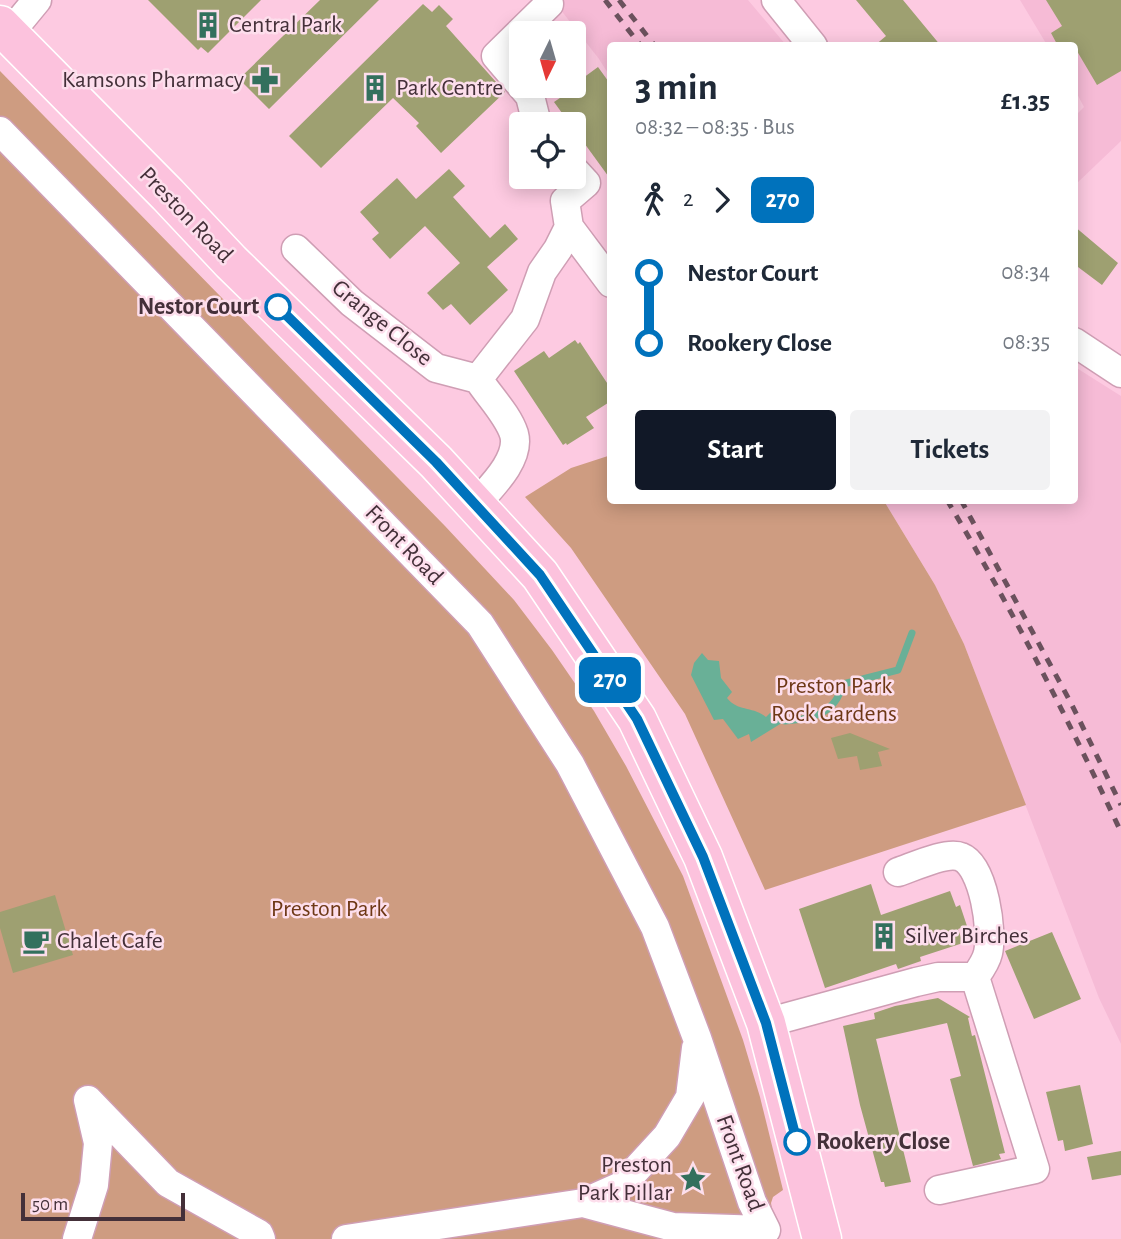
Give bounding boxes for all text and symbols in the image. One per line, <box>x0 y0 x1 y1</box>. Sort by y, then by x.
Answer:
building icon: Central Park <box>193 10 223 40</box>
place label: Central Park <box>229 13 342 37</box>
north arrow <box>509 21 586 98</box>
map controls <box>509 21 586 189</box>
pharmacy icon: Kamsons Pharmacy <box>250 65 280 95</box>
place label: Kamsons Pharmacy <box>62 68 244 92</box>
text: 3 min <box>635 69 718 107</box>
building icon: Park Centre <box>360 73 390 103</box>
place label: Park Centre <box>396 76 503 100</box>
text: £1.35 <box>1001 88 1050 114</box>
button: locate <box>509 112 586 189</box>
text: 08:32 – 08:35 · Bus <box>635 116 795 139</box>
street label: Preston Road <box>135 163 237 267</box>
icon: walk <box>635 181 673 219</box>
icon: forward <box>703 181 741 219</box>
text: 2 <box>683 188 693 211</box>
text: 270 <box>765 188 800 212</box>
text: Nestor Court <box>687 260 818 286</box>
text: 08:34 <box>1001 261 1050 284</box>
street label: Grange Close <box>327 275 437 371</box>
marker: Nestor Court <box>265 294 291 320</box>
place label: Nestor Court <box>138 295 259 319</box>
text: Rookery Close <box>687 330 832 356</box>
text: 08:35 <box>1003 331 1050 354</box>
button: Start <box>635 410 836 490</box>
button: Tickets <box>850 410 1050 490</box>
street label: Front Road <box>360 501 448 589</box>
line badge: 270 <box>570 657 650 703</box>
text: 270 <box>593 668 627 692</box>
park label: Preston Park Rock Gardens <box>771 674 897 726</box>
park label: Preston Park <box>271 897 387 921</box>
building icon: Silver Birches <box>869 921 899 951</box>
place label: Silver Birches <box>905 924 1029 948</box>
cafe icon: Chalet Cafe <box>21 926 51 956</box>
place label: Chalet Cafe <box>57 929 163 953</box>
street label: Front Road <box>712 1112 768 1214</box>
marker: Rookery Close <box>784 1129 810 1155</box>
place label: Rookery Close <box>816 1130 950 1154</box>
place label: Preston Park Pillar <box>578 1153 672 1205</box>
place icon: Preston Park Pillar <box>678 1164 708 1194</box>
scale bar <box>21 1190 186 1222</box>
text: 50 m <box>32 1195 68 1214</box>

